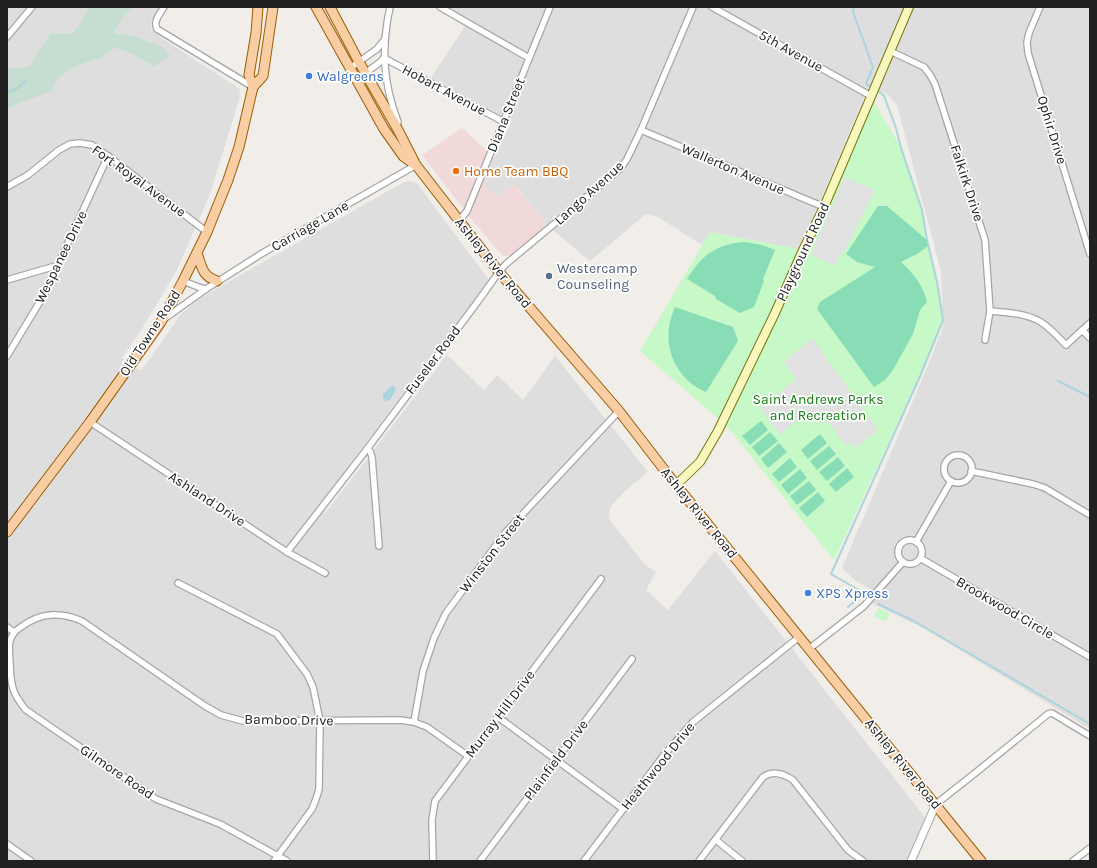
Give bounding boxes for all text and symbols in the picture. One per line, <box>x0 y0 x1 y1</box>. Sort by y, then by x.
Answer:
street label: 5th Avenue <box>756 26 826 76</box>
street label: Hobart Avenue <box>399 61 489 119</box>
place label: Walgreens <box>317 68 384 85</box>
marker: Walgreens <box>304 71 314 81</box>
street label: Diana Street <box>483 75 529 155</box>
street label: Ophir Drive <box>1034 94 1070 166</box>
street label: Wallerton Avenue <box>679 140 787 198</box>
street label: Fort Royal Avenue <box>89 141 189 221</box>
street label: Falkirk Drive <box>947 142 987 224</box>
street label: Lango Avenue <box>551 157 627 229</box>
place label: Home Team BBQ <box>464 163 568 180</box>
marker: Home Team BBQ <box>451 166 461 176</box>
street label: Carriage Lane <box>268 197 352 255</box>
street label: Playground Road <box>773 200 833 304</box>
street label: Wespanee Drive <box>31 208 91 306</box>
street label: Ashley River Road <box>451 214 535 312</box>
place label: Westercamp Counseling <box>557 260 637 293</box>
marker: Westercamp Counseling <box>544 271 554 281</box>
street label: Old Towne Road <box>116 287 184 379</box>
street label: Fuseler Road <box>402 322 464 398</box>
park label: Saint Andrews Parks and Recreation <box>752 391 884 424</box>
street label: Ashley River Road <box>657 464 741 562</box>
street label: Ashland Drive <box>165 468 249 530</box>
street label: Winston Street <box>456 510 528 596</box>
street label: Brookwood Circle <box>953 573 1057 643</box>
place label: XPS Xpress <box>816 585 889 602</box>
marker: XPS Xpress <box>803 588 813 598</box>
street label: Murray Hill Drive <box>461 667 539 761</box>
street label: Bamboo Drive <box>244 711 334 729</box>
street label: Ashley River Road <box>861 715 945 813</box>
street label: Plainfield Drive <box>520 716 592 804</box>
street label: Heathwood Drive <box>617 719 699 813</box>
street label: Gilmore Road <box>77 741 157 803</box>

